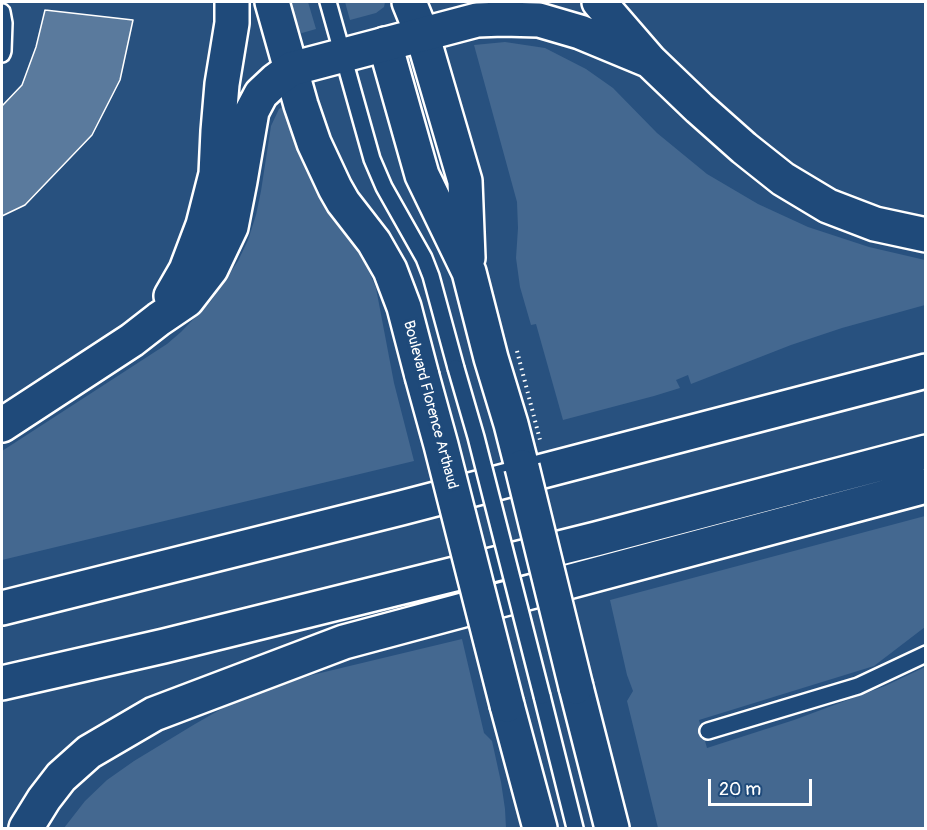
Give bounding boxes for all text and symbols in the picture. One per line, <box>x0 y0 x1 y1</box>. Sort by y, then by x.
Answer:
street label: Boulevard Florence Arthaud <box>399 319 461 491</box>
scale bar <box>711 767 814 805</box>
text: 20 m <box>719 778 761 801</box>

